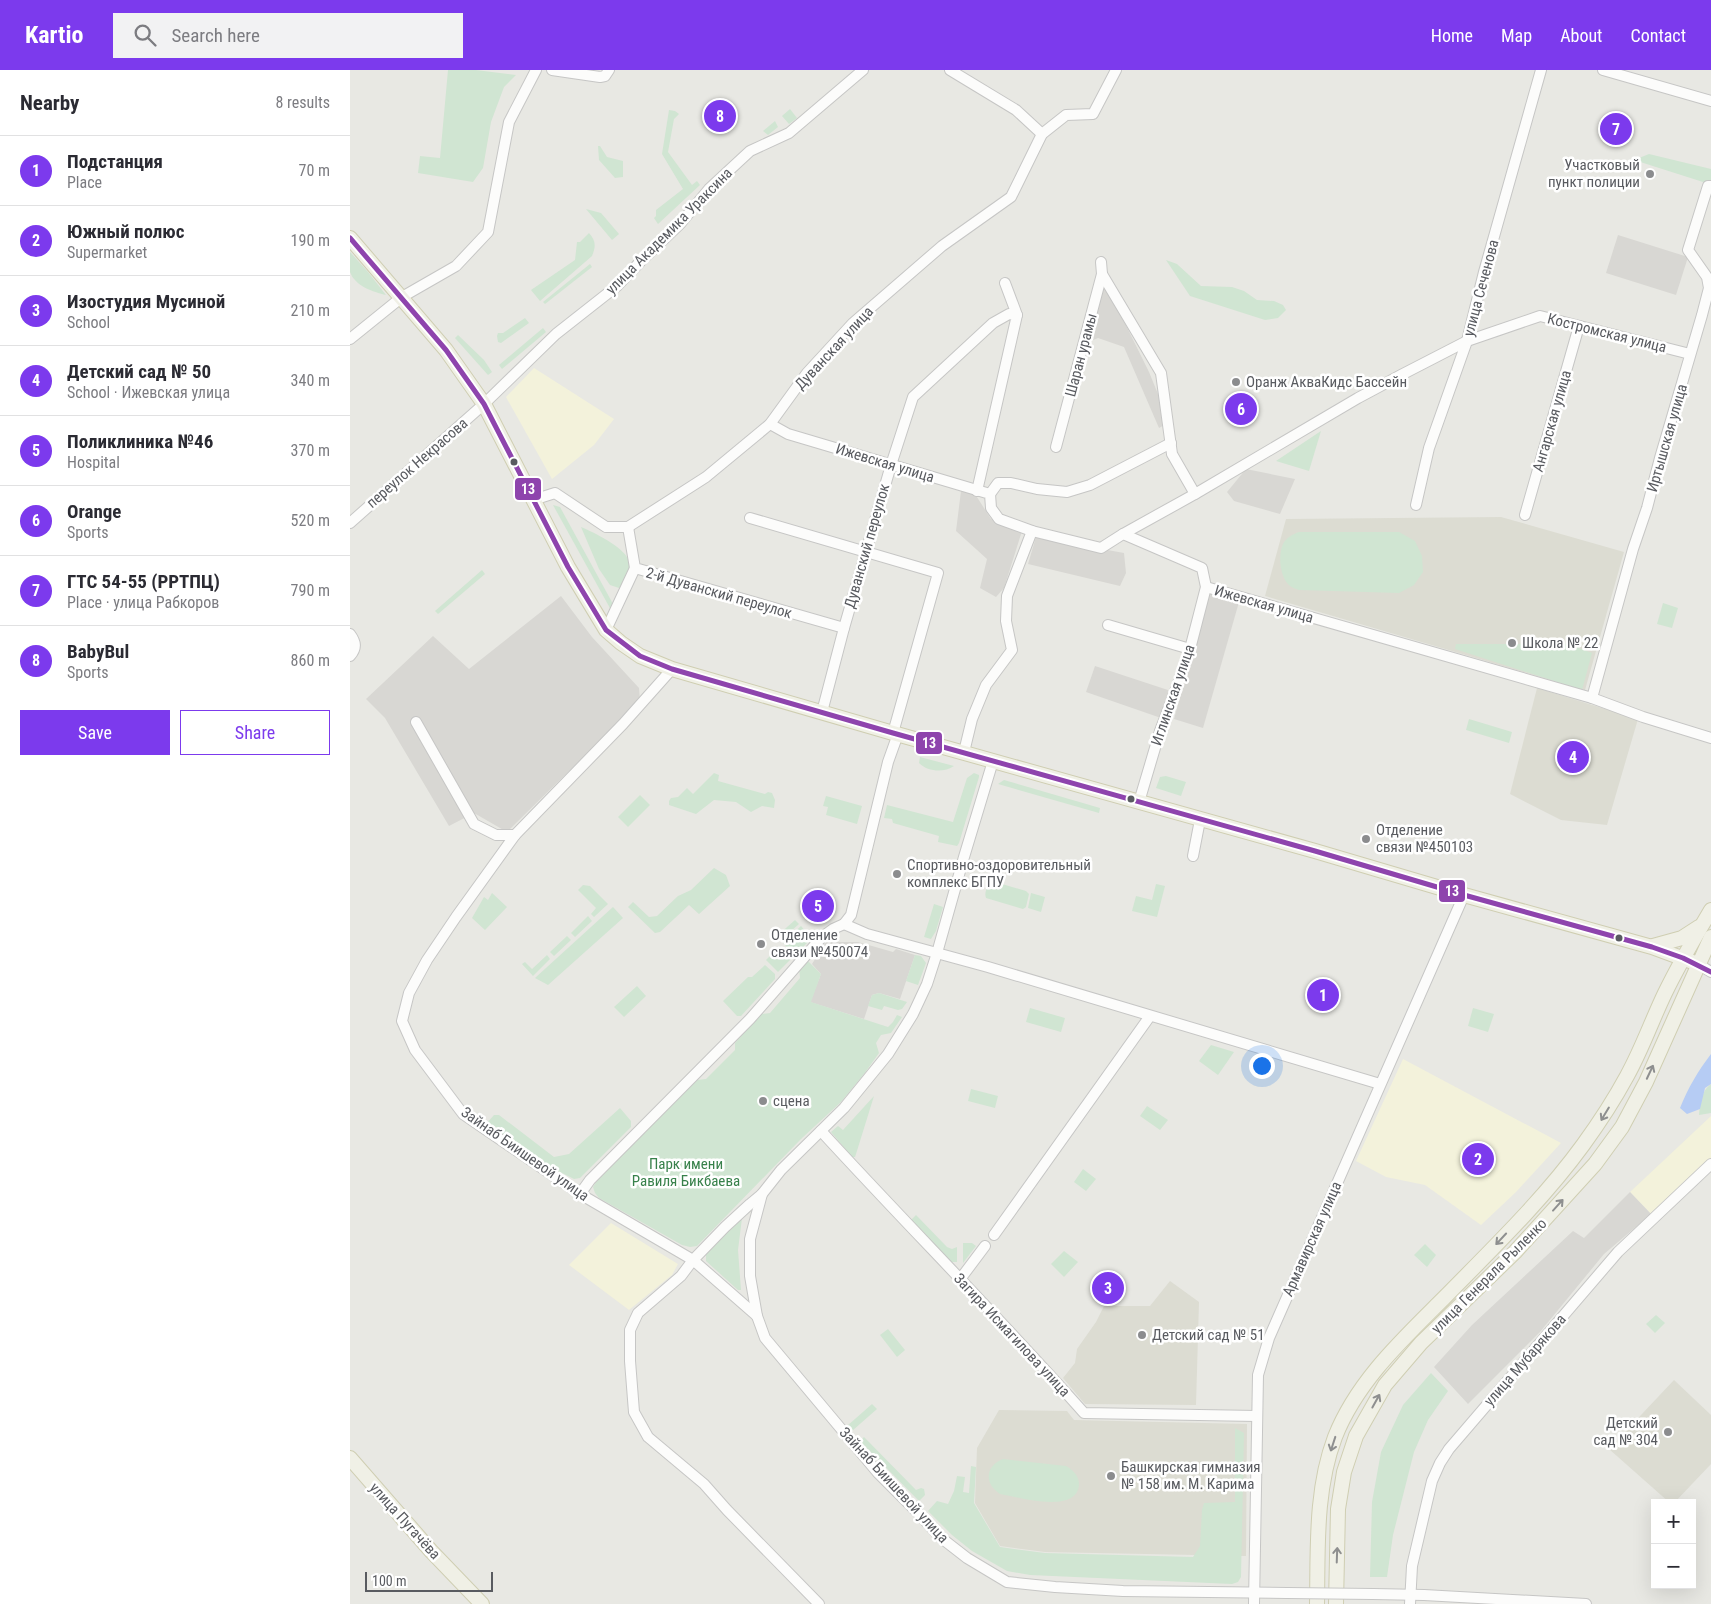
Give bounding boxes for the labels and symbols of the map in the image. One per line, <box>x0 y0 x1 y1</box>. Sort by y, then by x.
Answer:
pin: 8 <box>704 97 736 135</box>
pin: 7 <box>1600 110 1632 148</box>
place label: Участковый пункт полиции <box>1548 156 1640 191</box>
street label: улица Академика Ураксина <box>602 164 736 298</box>
marker: Участковый пункт полиции <box>1644 168 1656 180</box>
street label: улица Сеченова <box>1459 238 1503 338</box>
street label: Дуванская улица <box>791 303 877 393</box>
street label: Костромская улица <box>1546 310 1668 356</box>
street label: Шаран урамы <box>1061 311 1101 399</box>
street label: Ангарская улица <box>1529 368 1575 474</box>
place label: Оранж АкваКидс Бассейн <box>1246 373 1407 391</box>
marker: Оранж АкваКидс Бассейн <box>1230 376 1242 388</box>
street label: Иртышская улица <box>1643 382 1691 494</box>
pin: 6 <box>1225 390 1257 428</box>
street label: переулок Некрасова <box>363 414 471 512</box>
street label: Ижевская улица <box>834 439 936 487</box>
unlabelled marker <box>509 457 519 467</box>
line badge: 13 <box>514 477 542 501</box>
text: 13 <box>521 481 535 497</box>
street label: Дуванский переулок <box>841 482 893 610</box>
street label: 2-й Дуванский переулок <box>644 564 794 622</box>
street label: Ижевская улица <box>1213 581 1315 627</box>
place label: Школа № 22 <box>1522 634 1599 652</box>
marker: Школа № 22 <box>1506 637 1518 649</box>
street label: Иглинская улица <box>1147 642 1199 748</box>
line badge: 13 <box>915 731 943 755</box>
text: 13 <box>922 735 936 751</box>
pin: 4 <box>1557 738 1589 776</box>
unlabelled marker <box>1126 794 1136 804</box>
place label: Отделение связи №450103 <box>1376 821 1473 856</box>
marker: Отделение связи №450103 <box>1360 833 1372 845</box>
place label: Спортивно-оздоровительный комплекс БГПУ <box>907 856 1091 891</box>
marker: Спортивно-оздоровительный комплекс БГПУ <box>891 868 903 880</box>
line badge: 13 <box>1438 879 1466 903</box>
text: 13 <box>1445 883 1459 899</box>
pin: 5 <box>802 887 834 925</box>
place label: Отделение связи №450074 <box>771 926 868 961</box>
unlabelled marker <box>1614 933 1624 943</box>
marker: Отделение связи №450074 <box>755 938 767 950</box>
pin: 1 <box>1307 976 1339 1014</box>
your location <box>1249 1053 1275 1079</box>
one-way arrow <box>1646 1065 1655 1080</box>
place label: сцена <box>773 1092 810 1110</box>
marker: сцена <box>757 1095 769 1107</box>
street label: Зайнаб Биишевой улица <box>458 1103 592 1205</box>
one-way arrow <box>1599 1107 1609 1121</box>
pin: 2 <box>1462 1140 1494 1178</box>
park label: Парк имени Равиля Бикбаева <box>632 1155 740 1190</box>
street label: Армавирская улица <box>1279 1179 1345 1299</box>
one-way arrow <box>1552 1199 1564 1211</box>
street label: улица Генерала Рыленко <box>1428 1215 1550 1337</box>
one-way arrow <box>1495 1233 1507 1246</box>
pin: 3 <box>1092 1269 1124 1307</box>
street label: Загира Исмагилова улица <box>950 1270 1074 1400</box>
street label: улица Мубарякова <box>1480 1310 1570 1410</box>
place label: Детский сад № 51 <box>1152 1326 1265 1344</box>
marker: Детский сад № 51 <box>1136 1329 1148 1341</box>
one-way arrow <box>1372 1394 1382 1408</box>
place label: Детский сад № 304 <box>1593 1414 1658 1449</box>
street label: Зайнаб Биишевой улица <box>836 1423 952 1547</box>
marker: Детский сад № 304 <box>1662 1426 1674 1438</box>
one-way arrow <box>1328 1436 1337 1451</box>
place label: Башкирская гимназия № 158 им. М. Карима <box>1121 1458 1261 1493</box>
marker: Башкирская гимназия № 158 им. М. Карима <box>1105 1470 1117 1482</box>
street label: улица Пугачёва <box>366 1479 444 1563</box>
one-way arrow <box>1332 1548 1341 1564</box>
scale bar <box>365 1569 492 1592</box>

